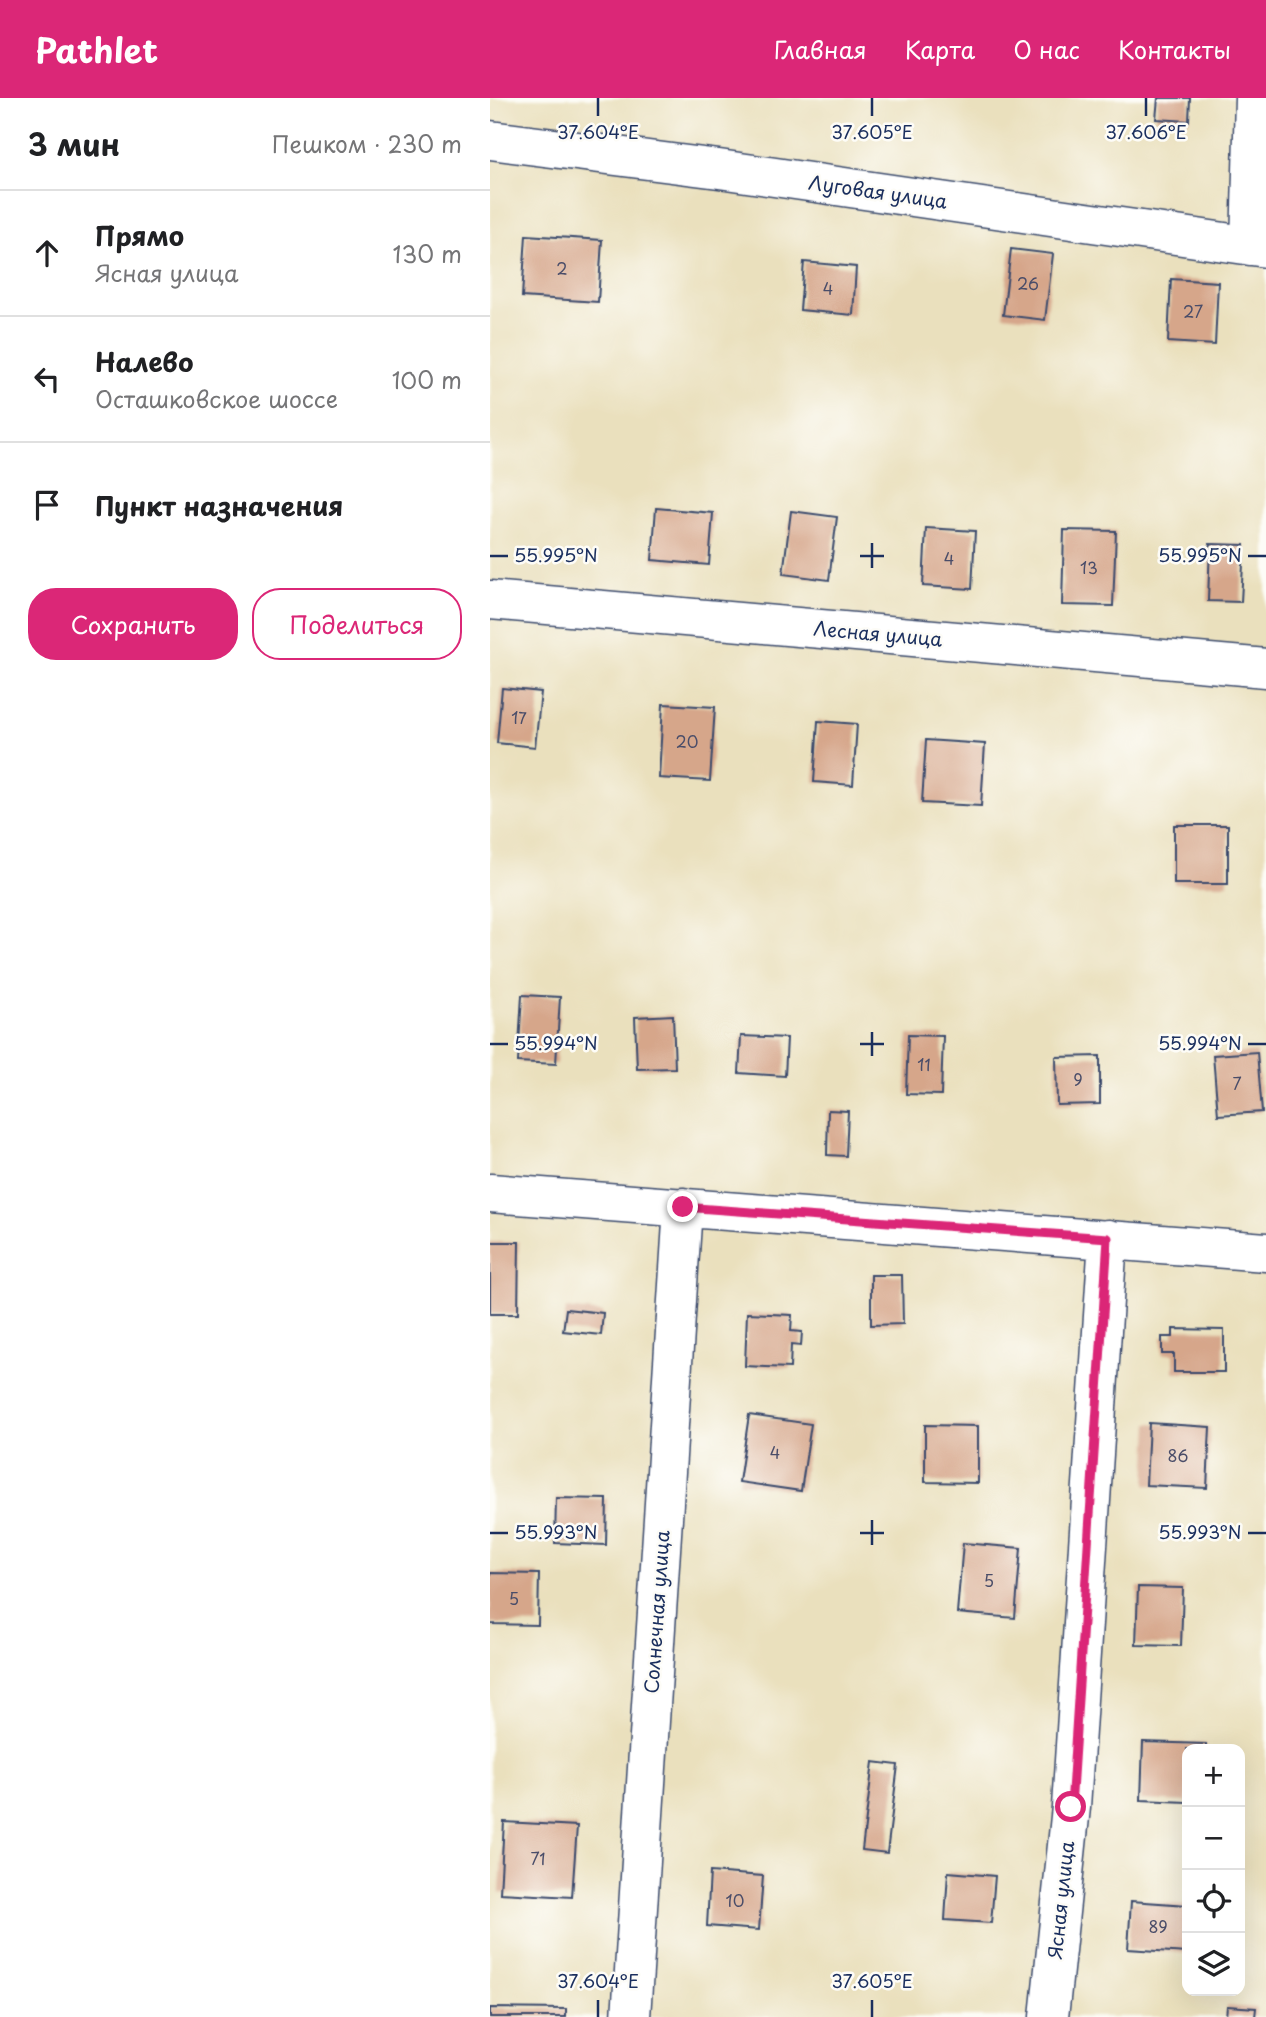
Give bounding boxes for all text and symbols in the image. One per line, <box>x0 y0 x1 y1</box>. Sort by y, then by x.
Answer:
text: Pathlet <box>35 24 158 74</box>
text: Главная <box>774 31 867 67</box>
text: Карта <box>905 31 975 67</box>
text: О нас <box>1013 31 1080 67</box>
text: Контакты <box>1118 31 1231 67</box>
text: 37.604°E <box>557 118 639 145</box>
text: 37.605°E <box>831 118 913 145</box>
text: 37.606°E <box>1105 118 1187 145</box>
text: 3 мин <box>28 121 120 166</box>
text: Пешком · 230 m <box>272 126 462 161</box>
street label: Луговая улица <box>807 167 949 215</box>
text: Прямо <box>95 216 184 255</box>
icon: ahead <box>28 234 66 272</box>
text: 130 m <box>392 236 462 271</box>
text: Ясная улица <box>95 255 238 290</box>
house number: 2 <box>556 256 568 280</box>
house number: 26 <box>1017 271 1039 295</box>
house number: 4 <box>823 276 833 300</box>
house number: 27 <box>1183 299 1203 323</box>
text: Налево <box>95 342 193 381</box>
icon: left <box>28 360 66 398</box>
text: 100 m <box>392 362 462 397</box>
text: Осташковское шоссе <box>95 381 338 416</box>
icon: arrive <box>28 486 66 524</box>
text: Пункт назначения <box>95 486 343 525</box>
text: 55.995°N <box>514 541 598 568</box>
text: 55.995°N <box>1158 541 1242 568</box>
house number: 4 <box>944 546 954 570</box>
house number: 13 <box>1080 555 1098 579</box>
button: Сохранить <box>28 588 238 660</box>
button: Поделиться <box>252 588 462 660</box>
street label: Лесная улица <box>813 613 944 653</box>
house number: 17 <box>511 705 527 729</box>
house number: 20 <box>676 729 698 753</box>
text: 55.994°N <box>514 1029 598 1056</box>
text: 55.994°N <box>1158 1029 1242 1056</box>
house number: 11 <box>917 1052 931 1076</box>
house number: 9 <box>1073 1067 1083 1091</box>
house number: 7 <box>1232 1071 1242 1095</box>
route end <box>667 1191 698 1222</box>
house number: 4 <box>770 1440 780 1464</box>
house number: 86 <box>1168 1443 1188 1467</box>
text: 55.993°N <box>514 1518 598 1545</box>
text: 55.993°N <box>1158 1518 1242 1545</box>
street label: Солнечная улица <box>636 1529 676 1694</box>
house number: 5 <box>984 1568 994 1592</box>
house number: 5 <box>509 1586 519 1610</box>
map controls <box>1182 1744 1245 1996</box>
button: + <box>1182 1744 1245 1807</box>
route start <box>1055 1791 1086 1822</box>
button: − <box>1182 1807 1245 1870</box>
street label: Ясная улица <box>1040 1839 1080 1960</box>
house number: 71 <box>531 1846 546 1870</box>
button: locate <box>1182 1870 1245 1933</box>
house number: 10 <box>726 1888 744 1912</box>
house number: 89 <box>1148 1914 1168 1938</box>
button: layers <box>1182 1933 1245 1996</box>
text: 37.604°E <box>557 1967 639 1994</box>
text: 37.605°E <box>831 1967 913 1994</box>

